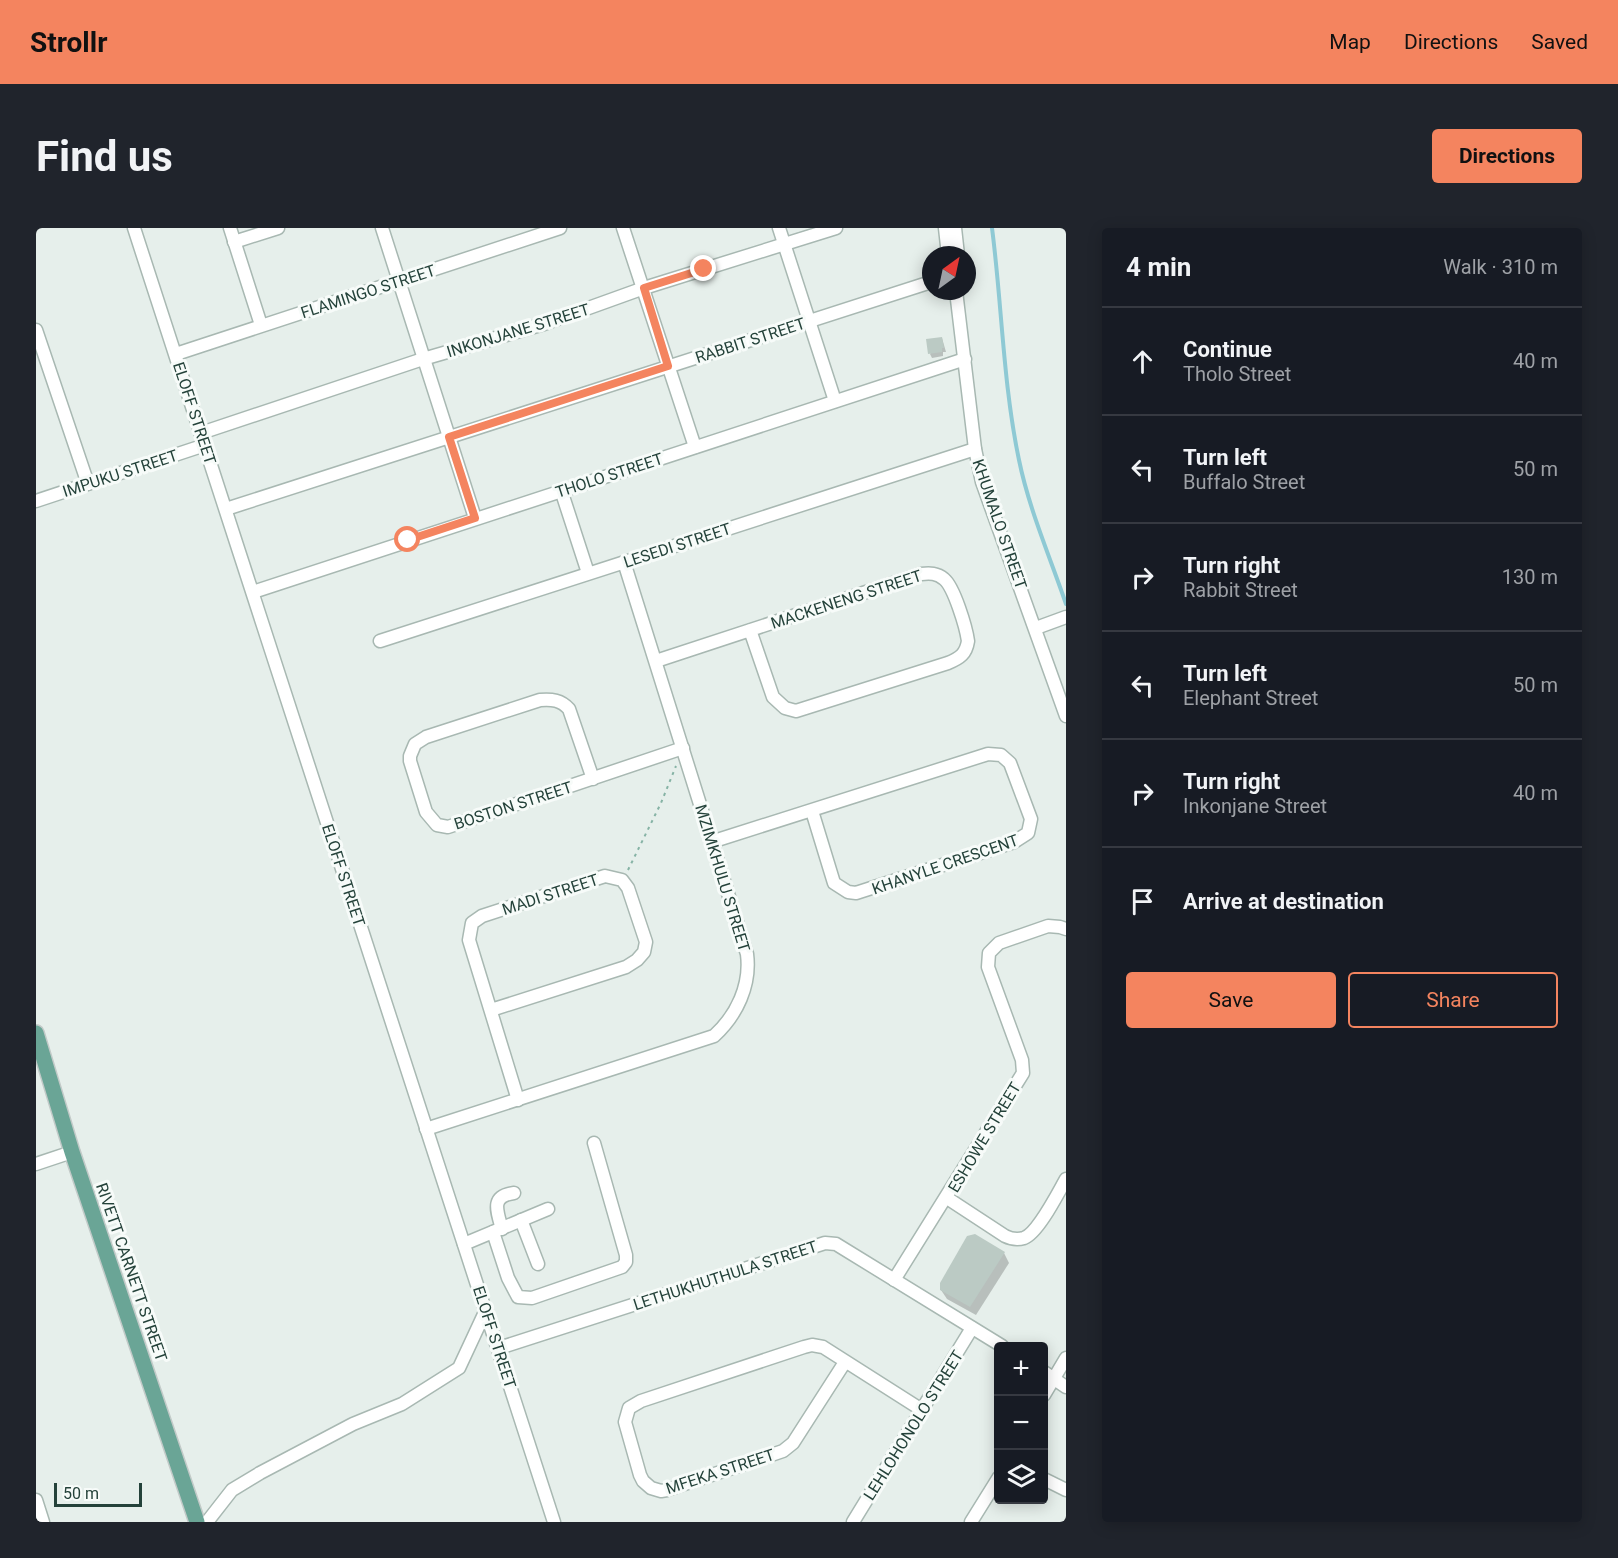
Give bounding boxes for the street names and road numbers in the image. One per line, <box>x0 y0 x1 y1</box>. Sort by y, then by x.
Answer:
street label: FLAMINGO STREET <box>298 261 438 322</box>
street label: INKONJANE STREET <box>444 300 592 361</box>
street label: RABBIT STREET <box>693 314 808 367</box>
street label: ELOFF STREET <box>169 359 220 467</box>
street label: IMPUKU STREET <box>60 446 181 501</box>
street label: THOLO STREET <box>553 449 666 502</box>
street label: KHUMALO STREET <box>968 457 1031 592</box>
street label: LESEDI STREET <box>621 519 734 572</box>
street label: MACKENENG STREET <box>768 566 924 633</box>
street label: BOSTON STREET <box>452 777 575 834</box>
street label: MZIMKHULU STREET <box>691 802 754 955</box>
street label: ELOFF STREET <box>318 821 369 929</box>
street label: KHANYLE CRESCENT <box>869 830 1021 898</box>
street label: MADI STREET <box>500 870 601 919</box>
street label: ESHOWE STREET <box>944 1078 1025 1196</box>
street label: RIVETT CARNETT STREET <box>92 1180 171 1364</box>
street label: LETHUKHUTHULA STREET <box>631 1237 820 1314</box>
street label: ELOFF STREET <box>469 1283 520 1391</box>
street label: LEHLOHONOLO STREET <box>860 1347 968 1504</box>
street label: MFEKA STREET <box>663 1445 777 1498</box>

